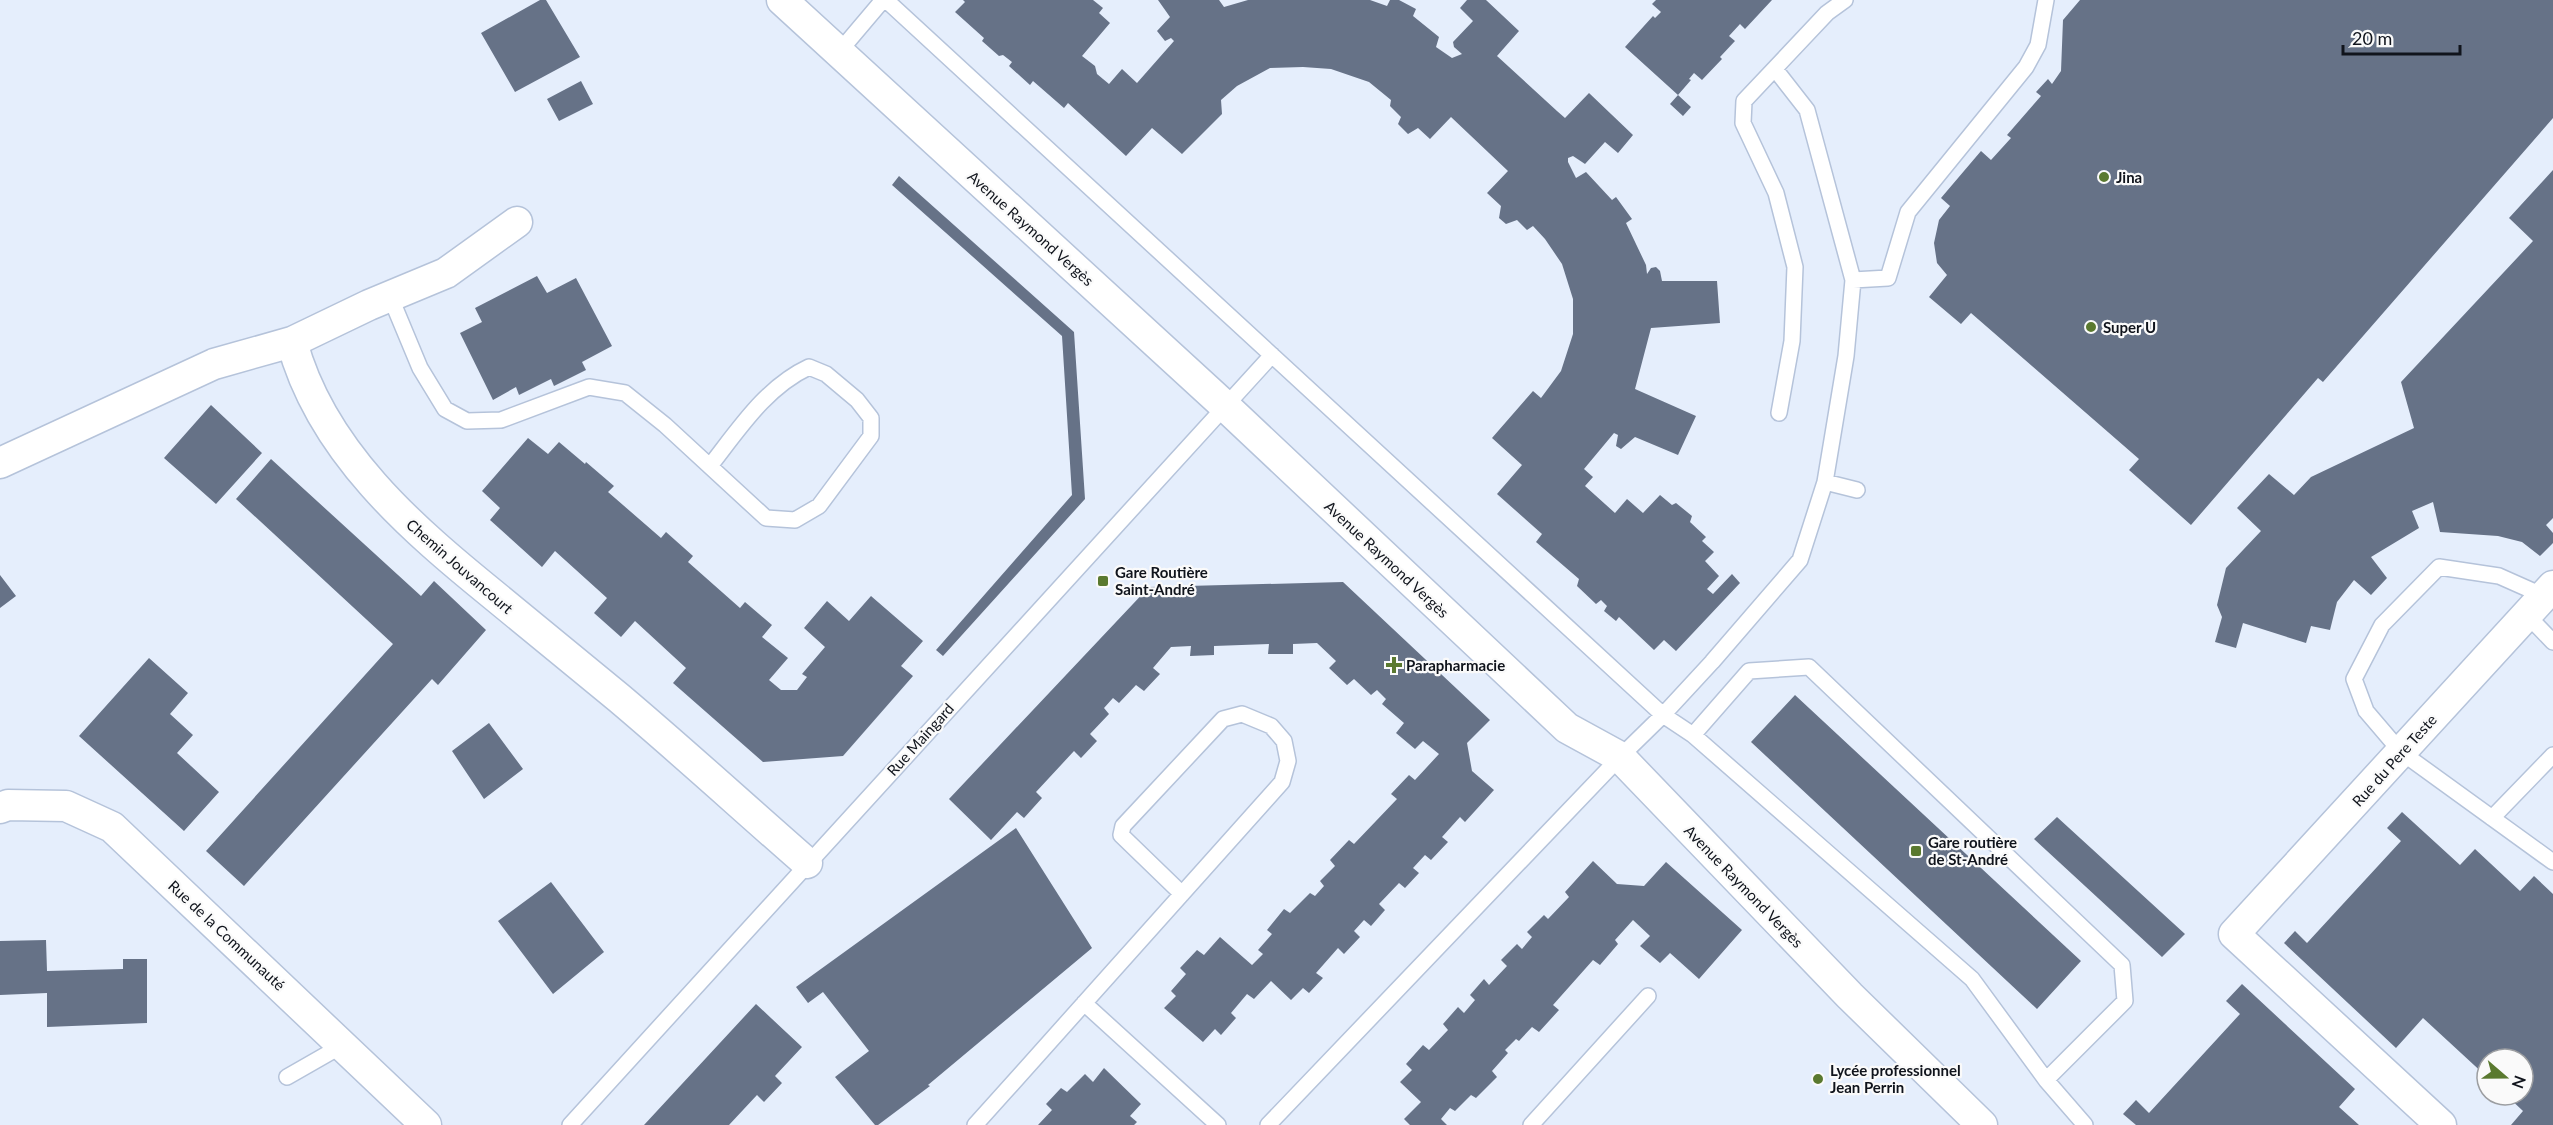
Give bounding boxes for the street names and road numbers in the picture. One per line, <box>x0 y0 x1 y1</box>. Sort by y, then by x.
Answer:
street label: Avenue Raymond Vergès <box>964 167 1098 289</box>
street label: Avenue Raymond Vergès <box>1321 497 1453 621</box>
street label: Chemin Jouvancourt <box>403 515 517 618</box>
street label: Rue Maingard <box>883 699 957 779</box>
street label: Rue du Pere Teste <box>2348 710 2440 810</box>
street label: Avenue Raymond Vergès <box>1681 821 1807 951</box>
street label: Rue de la Communauté <box>165 876 289 994</box>

